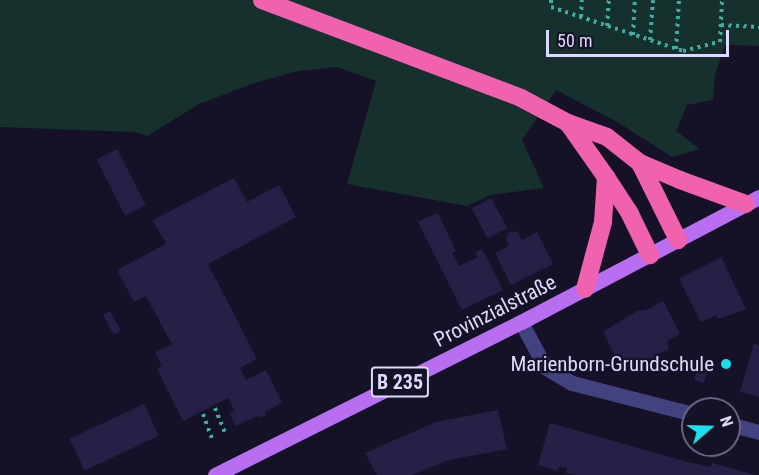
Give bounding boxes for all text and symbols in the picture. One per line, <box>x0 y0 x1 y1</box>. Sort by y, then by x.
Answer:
scale bar <box>549 18 732 56</box>
text: 50 m <box>557 30 592 51</box>
street label: Provinzialstraße <box>430 269 560 353</box>
place label: Marienborn-Grundschule <box>510 351 714 377</box>
marker: Marienborn-Grundschule <box>719 357 733 371</box>
road number: B 235 <box>370 365 430 399</box>
north arrow <box>681 397 741 457</box>
text: N <box>716 413 737 429</box>

